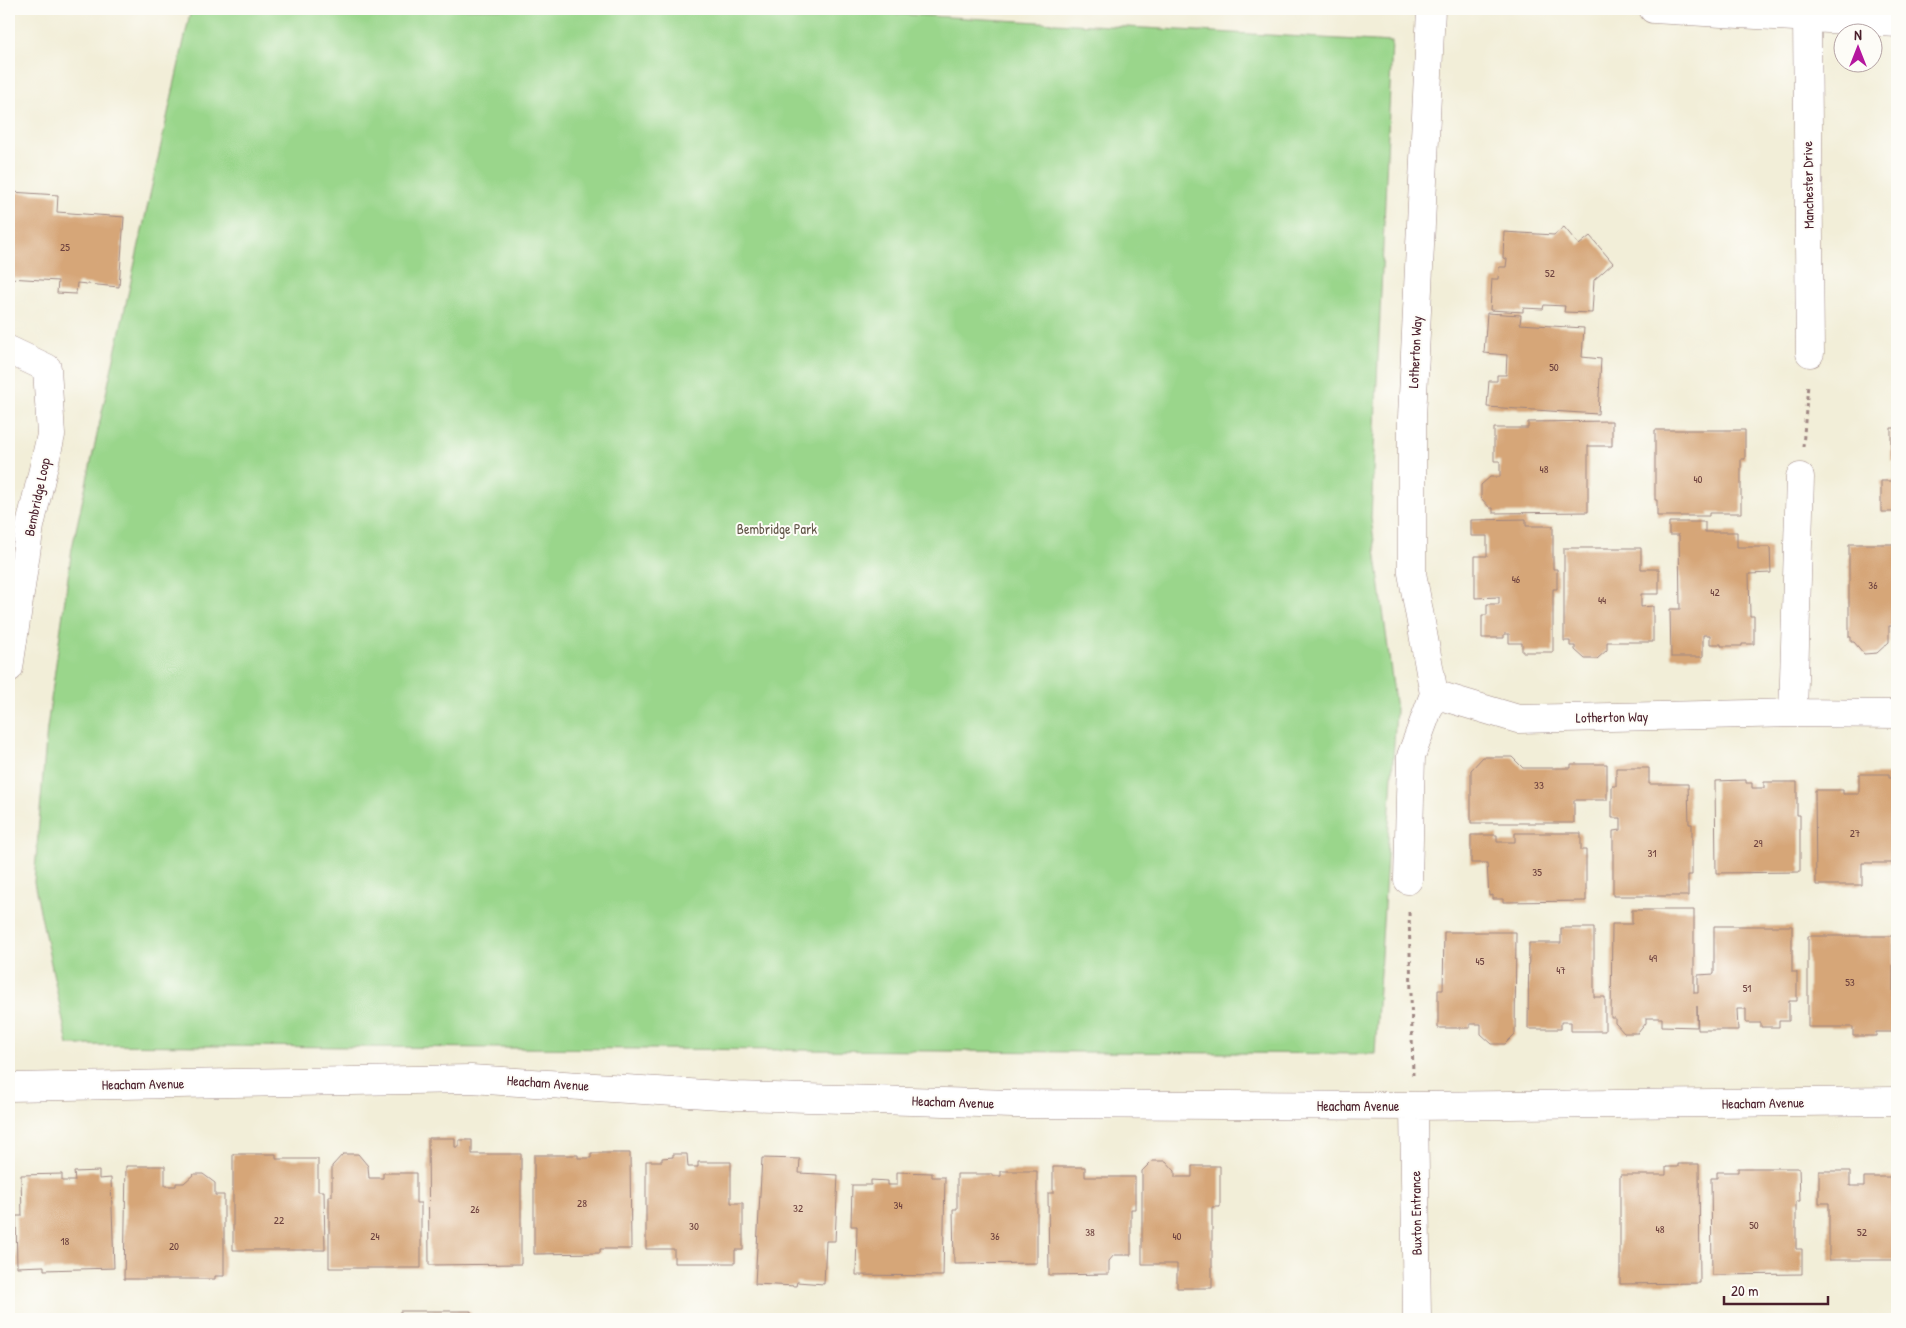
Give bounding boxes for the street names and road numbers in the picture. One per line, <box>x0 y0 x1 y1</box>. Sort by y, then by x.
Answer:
street label: Manchester Drive <box>1797 141 1818 229</box>
street label: Lotherton Way <box>1403 315 1427 389</box>
street label: Bembridge Loop <box>19 456 55 538</box>
street label: Lotherton Way <box>1576 706 1649 728</box>
street label: Heacham Avenue <box>506 1070 590 1095</box>
street label: Heacham Avenue <box>102 1073 185 1094</box>
street label: Heacham Avenue <box>911 1091 995 1112</box>
street label: Heacham Avenue <box>1722 1092 1805 1113</box>
street label: Heacham Avenue <box>1317 1096 1400 1115</box>
street label: Buxton Entrance <box>1405 1170 1426 1255</box>

